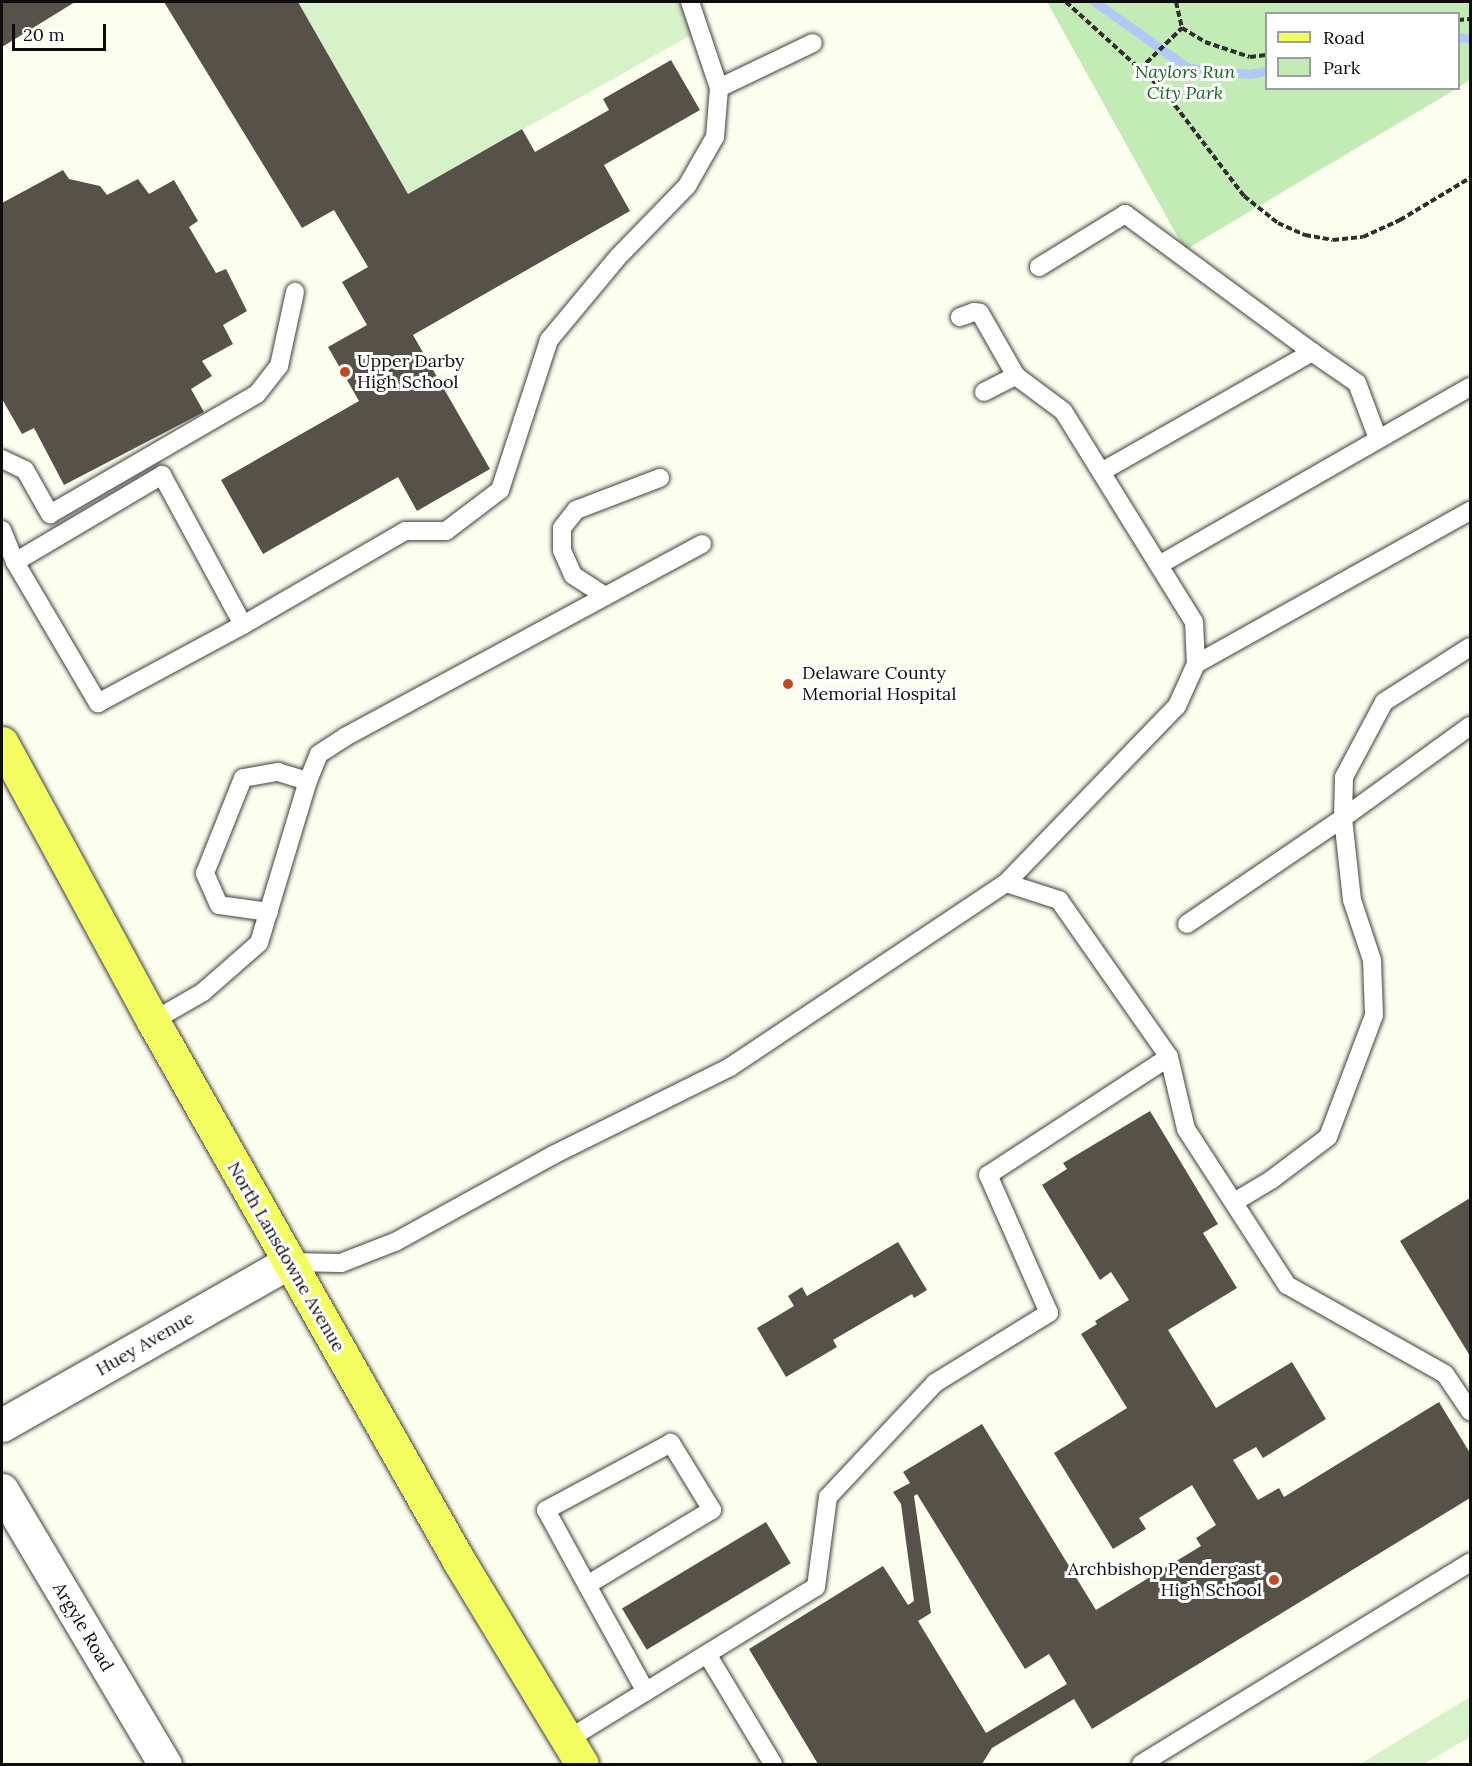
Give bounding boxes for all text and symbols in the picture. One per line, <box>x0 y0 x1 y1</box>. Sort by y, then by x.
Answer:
scale bar <box>15 12 110 50</box>
legend <box>1265 12 1460 90</box>
text: 20 m <box>23 23 65 46</box>
text: Road <box>1323 26 1365 49</box>
text: Park <box>1323 56 1360 79</box>
park label: Naylors Run City Park <box>1135 62 1235 104</box>
place label: Upper Darby High School <box>357 351 464 394</box>
marker: Upper Darby High School <box>338 365 352 379</box>
place label: Delaware County Memorial Hospital <box>802 663 956 706</box>
marker: Delaware County Memorial Hospital <box>779 675 797 693</box>
street label: North Lansdowne Avenue <box>223 1158 349 1356</box>
street label: Huey Avenue <box>92 1307 198 1381</box>
place label: Archbishop Pendergast High School <box>1068 1559 1262 1602</box>
marker: Archbishop Pendergast High School <box>1267 1573 1281 1587</box>
street label: Argyle Road <box>48 1579 118 1675</box>

